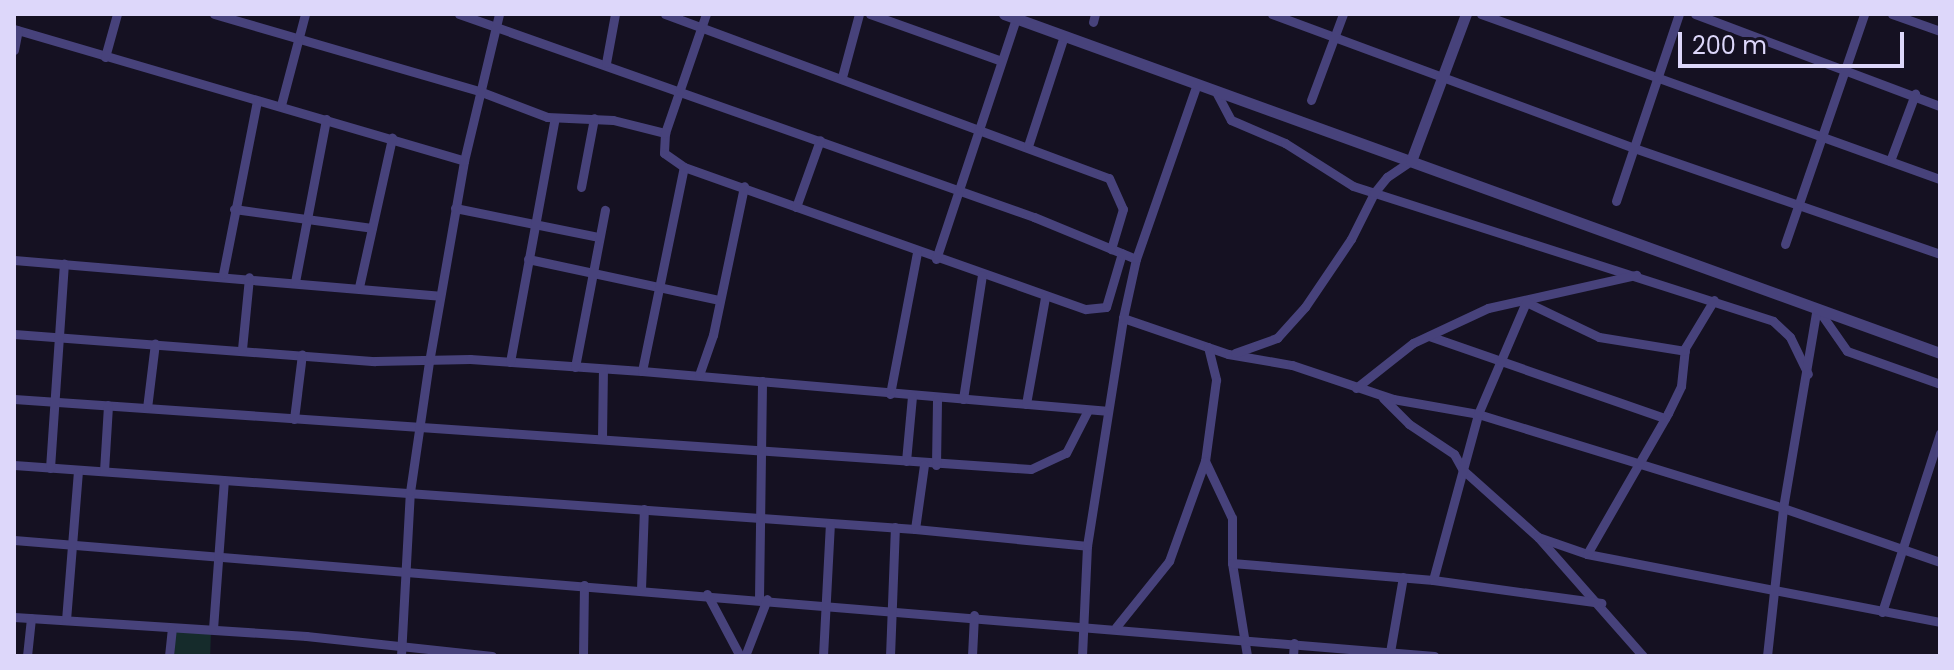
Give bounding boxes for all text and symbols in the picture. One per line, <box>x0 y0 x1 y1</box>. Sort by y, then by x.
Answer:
scale bar <box>1682 16 1908 66</box>
text: 200 m <box>1692 29 1767 62</box>

